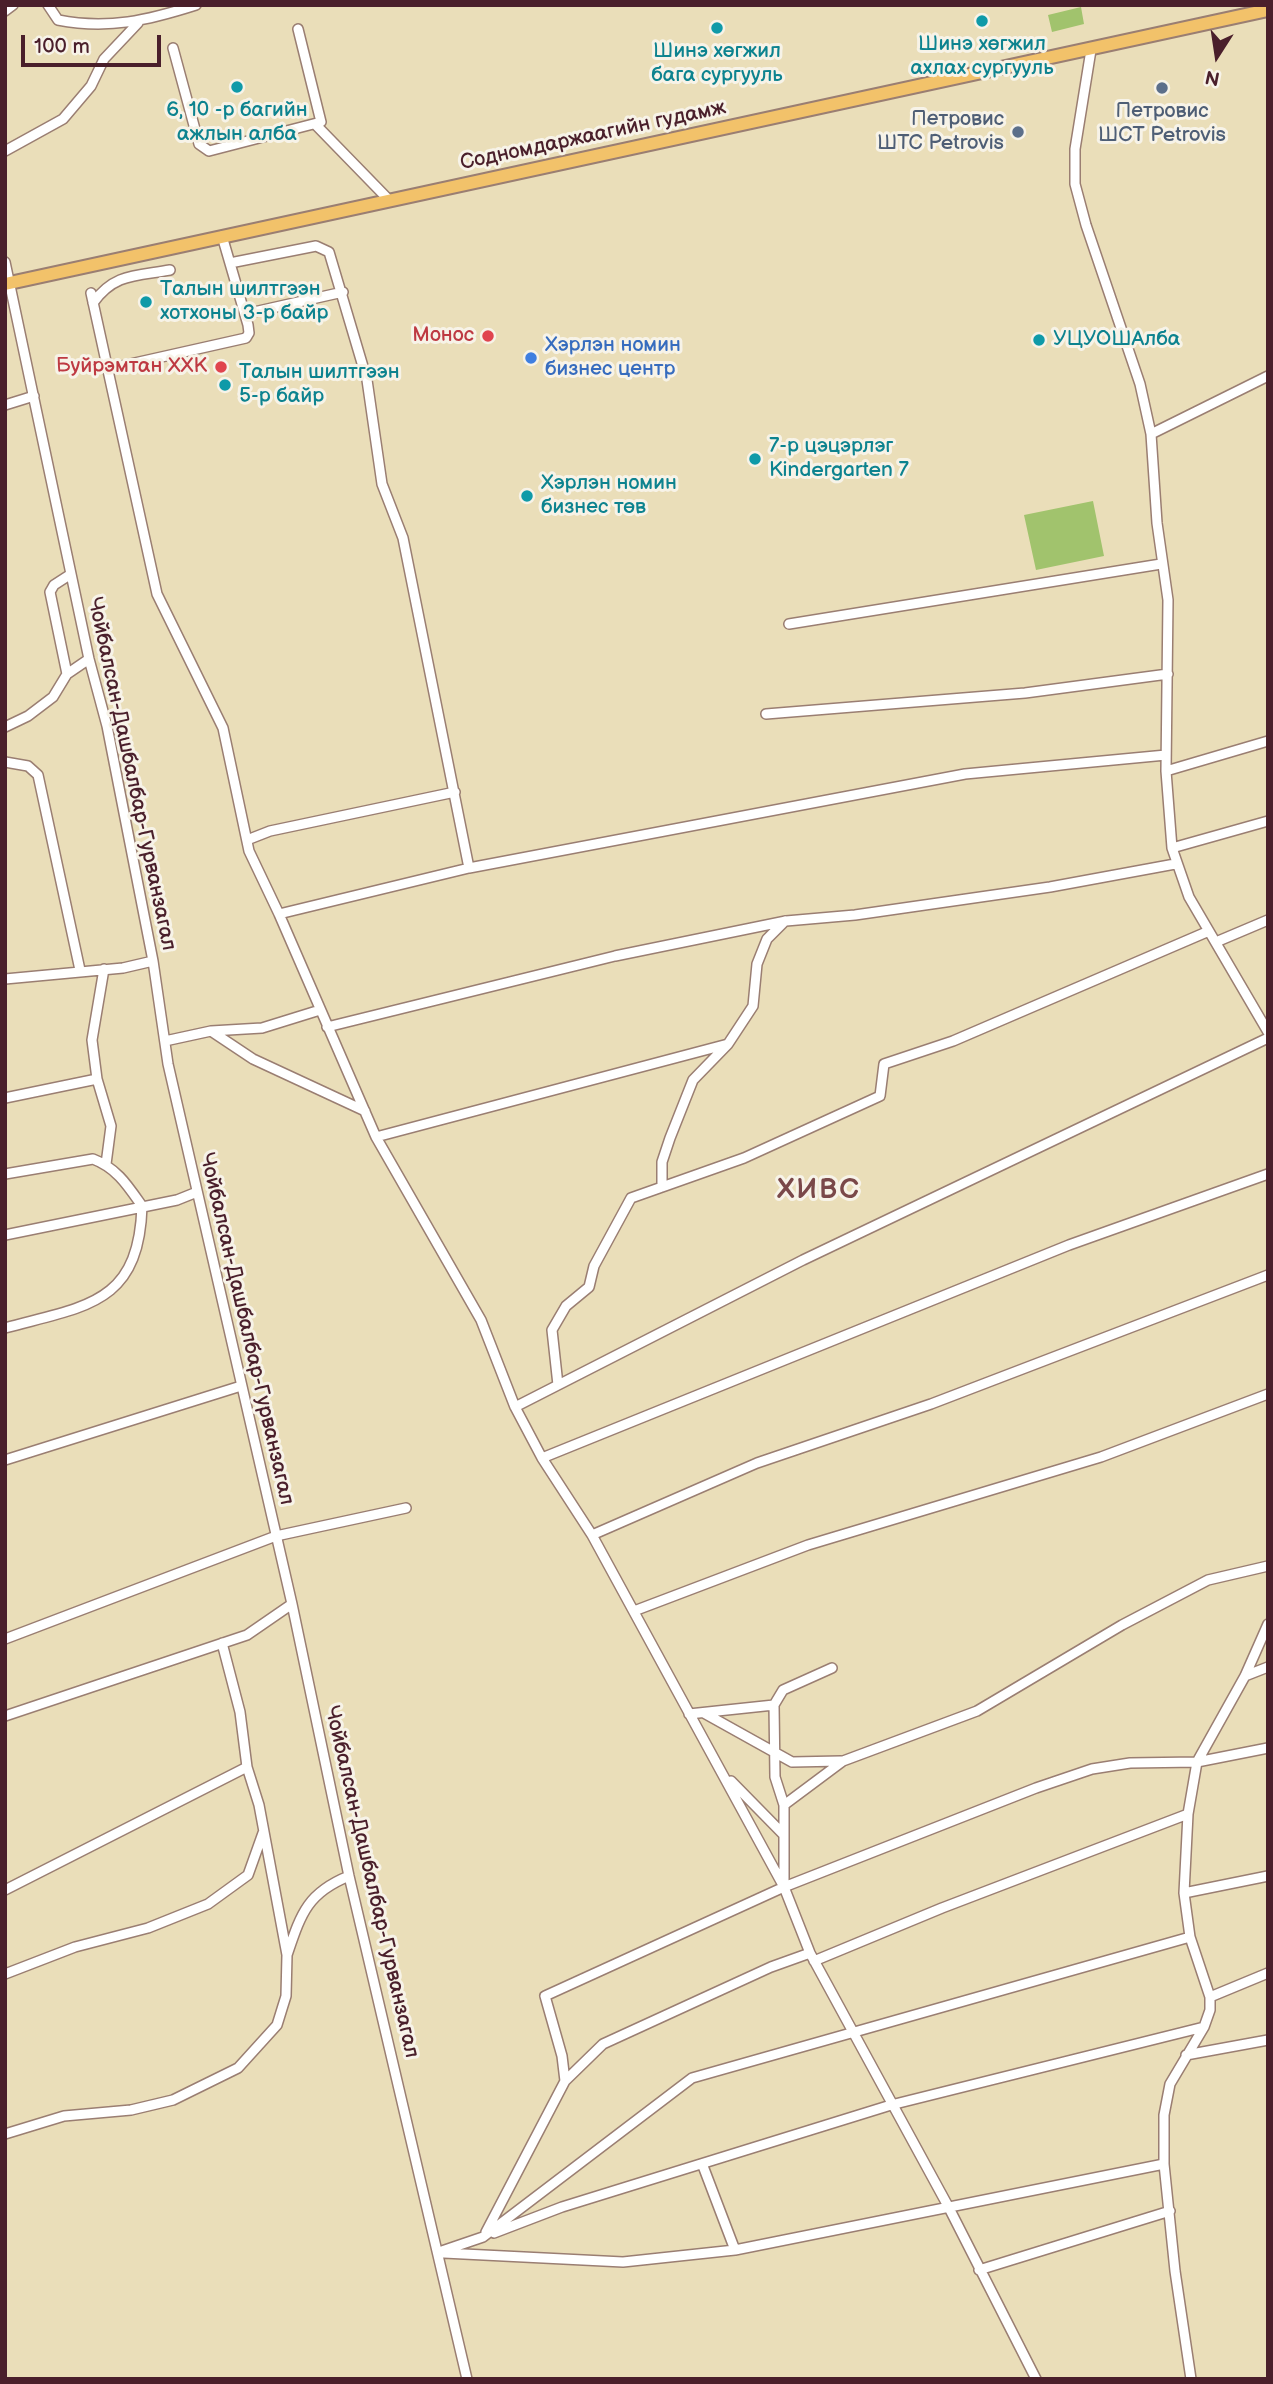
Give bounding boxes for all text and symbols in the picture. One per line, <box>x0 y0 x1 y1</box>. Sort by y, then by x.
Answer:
marker: Шинэ хөгжил ахлах сургууль <box>974 13 990 29</box>
marker: Шинэ хөгжил бага сургууль <box>709 20 725 36</box>
scale bar <box>24 21 164 65</box>
north arrow <box>1182 21 1252 91</box>
place label: Шинэ хөгжил ахлах сургууль <box>910 32 1054 82</box>
text: 100 m <box>34 34 90 59</box>
place label: Шинэ хөгжил бага сургууль <box>651 39 783 89</box>
text: N <box>1203 64 1222 90</box>
marker: 6, 10 -р багийн ажлын алба <box>229 79 245 95</box>
marker: Петровис ШСТ Petrovis <box>1154 80 1170 96</box>
street label: Содномдаржаагийн гудамж <box>458 96 728 176</box>
place label: 6, 10 -р багийн ажлын алба <box>166 98 308 148</box>
place label: Петровис ШСТ Petrovis <box>1098 99 1226 149</box>
place label: Петровис ШТС Petrovis <box>877 107 1004 157</box>
marker: Петровис ШТС Petrovis <box>1010 124 1026 140</box>
place label: Талын шилтгээн хотхоны 3-р байр <box>160 277 328 327</box>
marker: Талын шилтгээн хотхоны 3-р байр <box>138 294 154 310</box>
place label: Монос <box>412 323 474 349</box>
place label: УЦУОШАлба <box>1053 327 1180 353</box>
marker: Монос <box>480 328 496 344</box>
marker: УЦУОШАлба <box>1031 332 1047 348</box>
place label: Хэрлэн номин бизнес центр <box>545 333 681 383</box>
marker: Хэрлэн номин бизнес центр <box>523 350 539 366</box>
place label: Буйрэмтан ХХК <box>56 354 207 380</box>
marker: Буйрэмтан ХХК <box>213 359 229 375</box>
place label: Талын шилтгээн 5-р байр <box>239 360 400 410</box>
marker: Талын шилтгээн 5-р байр <box>217 377 233 393</box>
place label: 7-р цэцэрлэг Kindergarten 7 <box>769 434 909 484</box>
marker: 7-р цэцэрлэг Kindergarten 7 <box>747 451 763 467</box>
place label: Хэрлэн номин бизнес төв <box>541 471 677 521</box>
marker: Хэрлэн номин бизнес төв <box>519 488 535 504</box>
street label: Чойбалсан-Дашбалбар-Гурванзагал <box>81 595 181 953</box>
street label: Чойбалсан-Дашбалбар-Гурванзагал <box>193 1150 299 1508</box>
district label: ХИВС <box>778 1174 860 1208</box>
street label: Чойбалсан-Дашбалбар-Гурванзагал <box>318 1703 424 2061</box>

